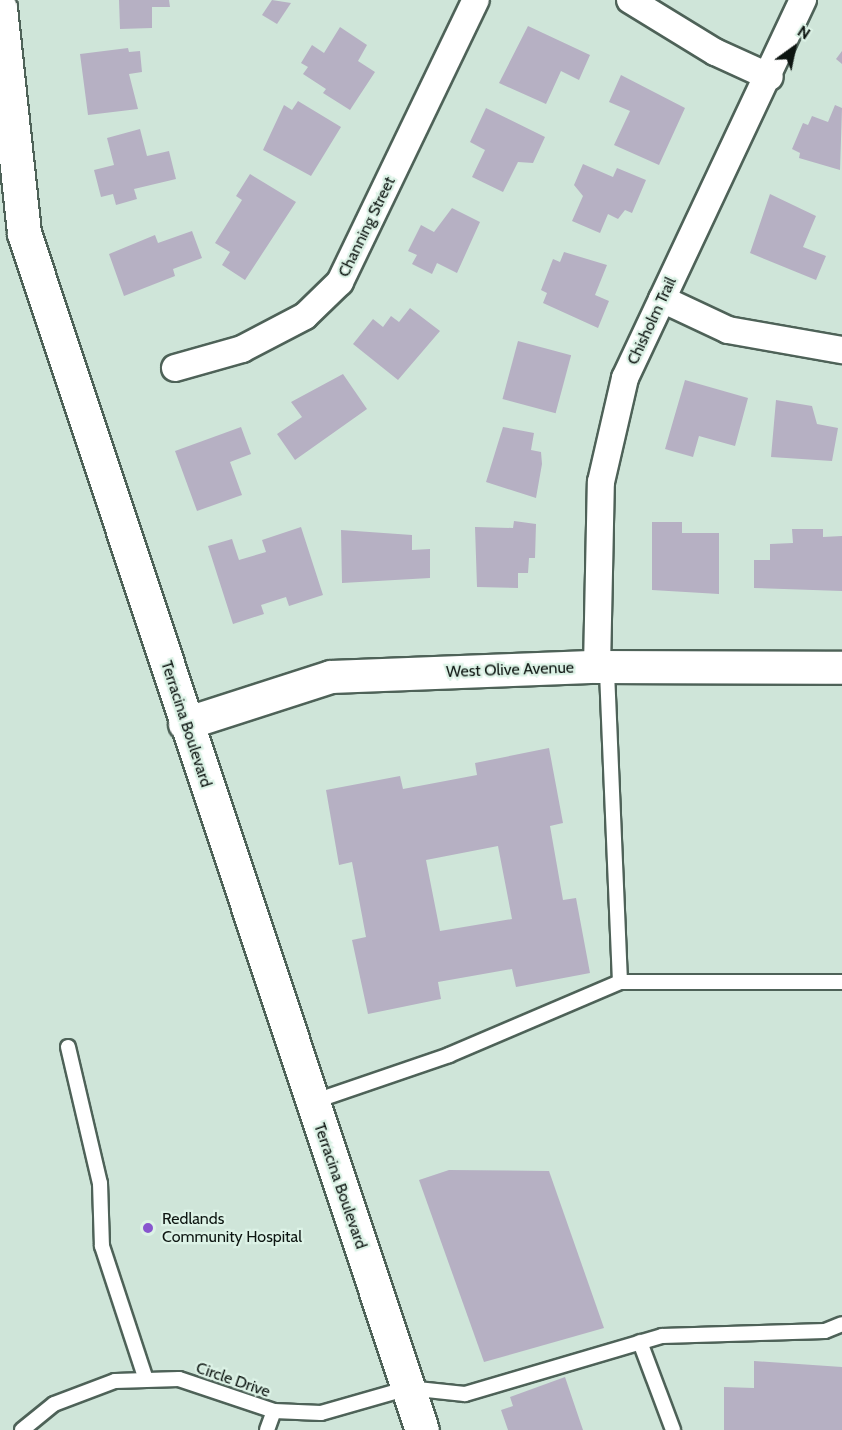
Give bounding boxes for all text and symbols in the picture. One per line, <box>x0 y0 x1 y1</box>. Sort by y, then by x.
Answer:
north arrow <box>764 18 824 78</box>
text: N <box>794 21 814 44</box>
street label: Channing Street <box>334 174 400 280</box>
street label: Chisholm Trail <box>623 274 681 368</box>
street label: Terracina Boulevard <box>157 658 215 790</box>
street label: West Olive Avenue <box>446 658 574 682</box>
street label: Terracina Boulevard <box>309 1121 371 1251</box>
place label: Redlands Community Hospital <box>162 1209 302 1247</box>
marker: Redlands Community Hospital <box>139 1219 157 1237</box>
street label: Circle Drive <box>193 1358 273 1402</box>

